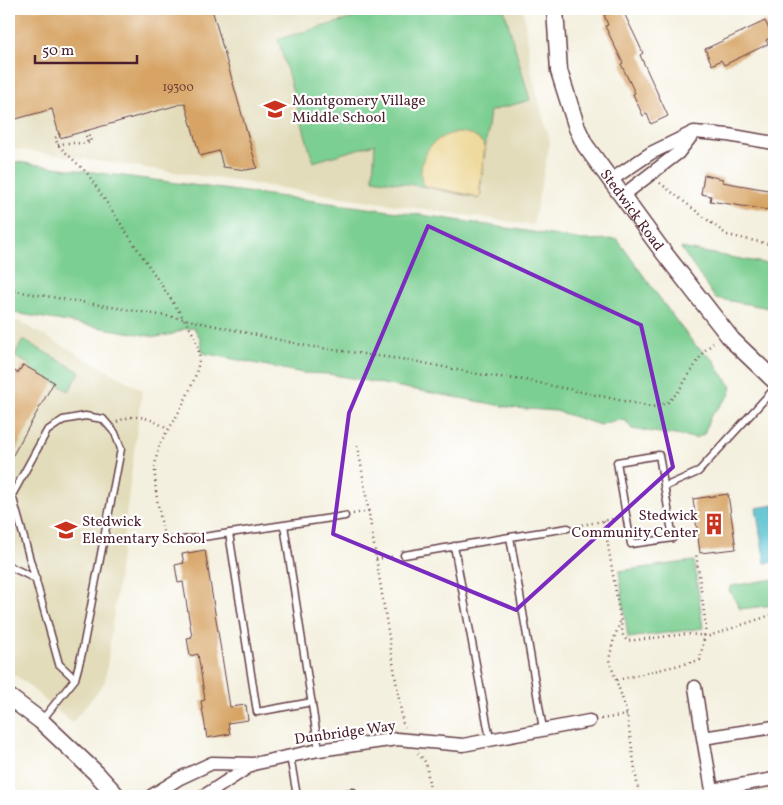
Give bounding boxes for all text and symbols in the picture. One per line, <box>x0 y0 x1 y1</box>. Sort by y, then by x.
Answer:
scale bar <box>35 32 138 64</box>
text: 50 m <box>42 41 74 62</box>
house number: 19300 <box>162 80 194 96</box>
place label: Montgomery Village Middle School <box>292 91 426 129</box>
school or university icon: Montgomery Village Middle School <box>262 96 288 122</box>
street label: Stedwick Road <box>594 166 668 256</box>
place label: Stedwick Community Center <box>571 506 698 544</box>
building icon: Stedwick Community Center <box>701 511 727 537</box>
place label: Stedwick Elementary School <box>82 512 205 550</box>
school or university icon: Stedwick Elementary School <box>53 517 79 543</box>
street label: Dunbridge Way <box>293 716 397 751</box>

